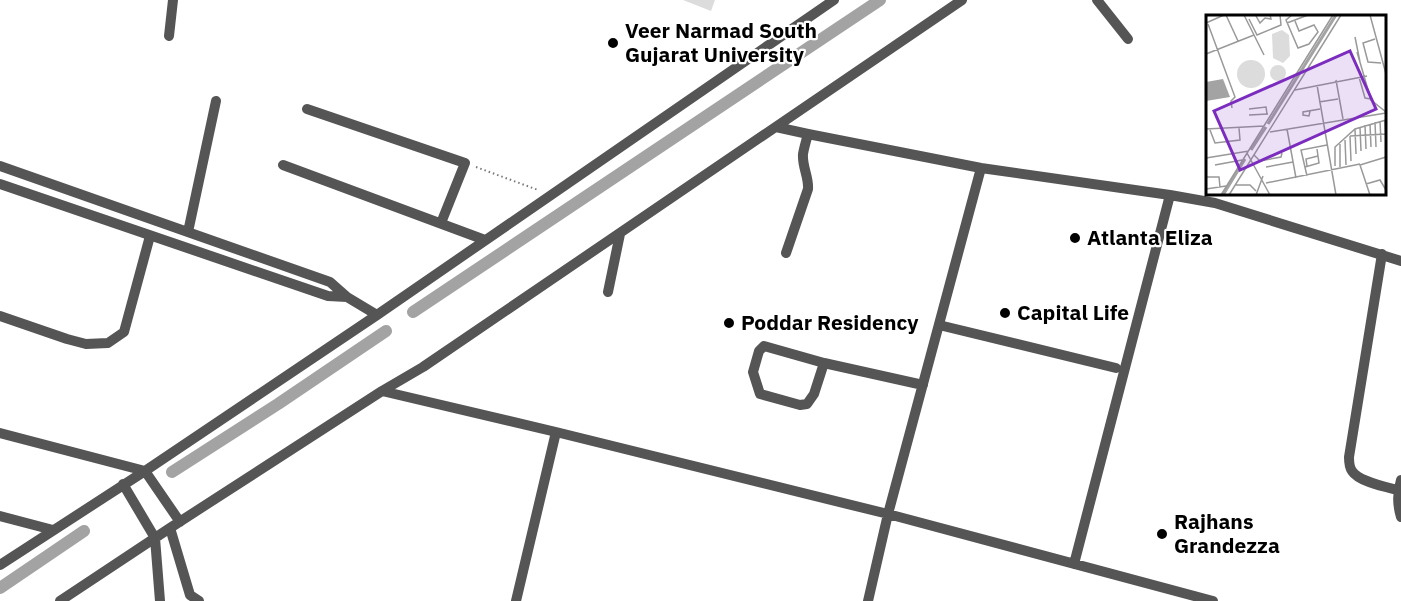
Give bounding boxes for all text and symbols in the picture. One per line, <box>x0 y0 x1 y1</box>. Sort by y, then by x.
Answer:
inset map <box>1206 15 1386 195</box>
place label: Veer Narmad South Gujarat University <box>625 16 817 68</box>
marker: Veer Narmad South Gujarat University <box>606 36 620 50</box>
place label: Atlanta Eliza <box>1087 223 1213 251</box>
marker: Atlanta Eliza <box>1068 231 1082 245</box>
place label: Capital Life <box>1017 298 1129 326</box>
marker: Capital Life <box>998 306 1012 320</box>
place label: Poddar Residency <box>741 308 919 336</box>
marker: Poddar Residency <box>722 316 736 330</box>
place label: Rajhans Grandezza <box>1174 507 1280 559</box>
marker: Rajhans Grandezza <box>1155 527 1169 541</box>

